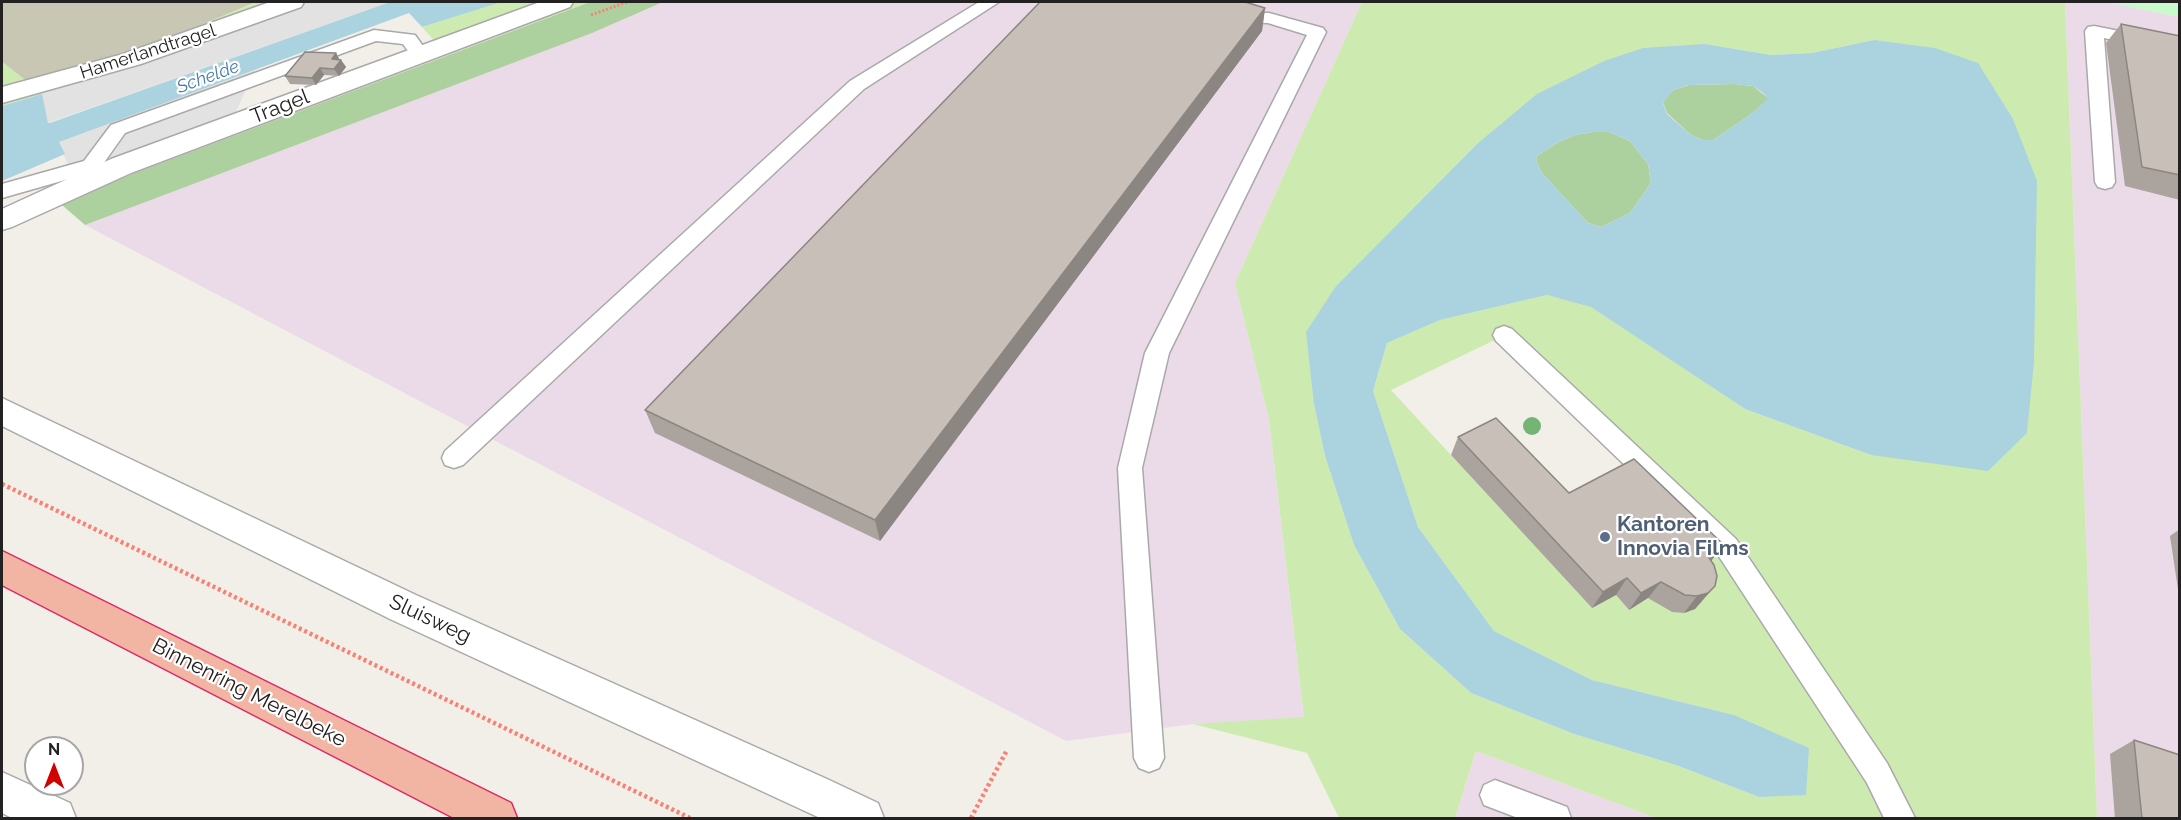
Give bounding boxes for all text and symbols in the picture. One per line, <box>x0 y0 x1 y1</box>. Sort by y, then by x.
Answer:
street label: Hamerlandtragel <box>77 20 219 84</box>
water label: Schelde <box>174 56 242 98</box>
street label: Tragel <box>247 84 313 130</box>
place label: Kantoren Innovia Films <box>1617 512 1749 562</box>
marker: Kantoren Innovia Films <box>1598 530 1612 544</box>
street label: Sluisweg <box>385 589 475 649</box>
street label: Binnenring Merelbeke <box>148 633 350 753</box>
north arrow <box>24 736 84 796</box>
text: N <box>48 740 60 759</box>

